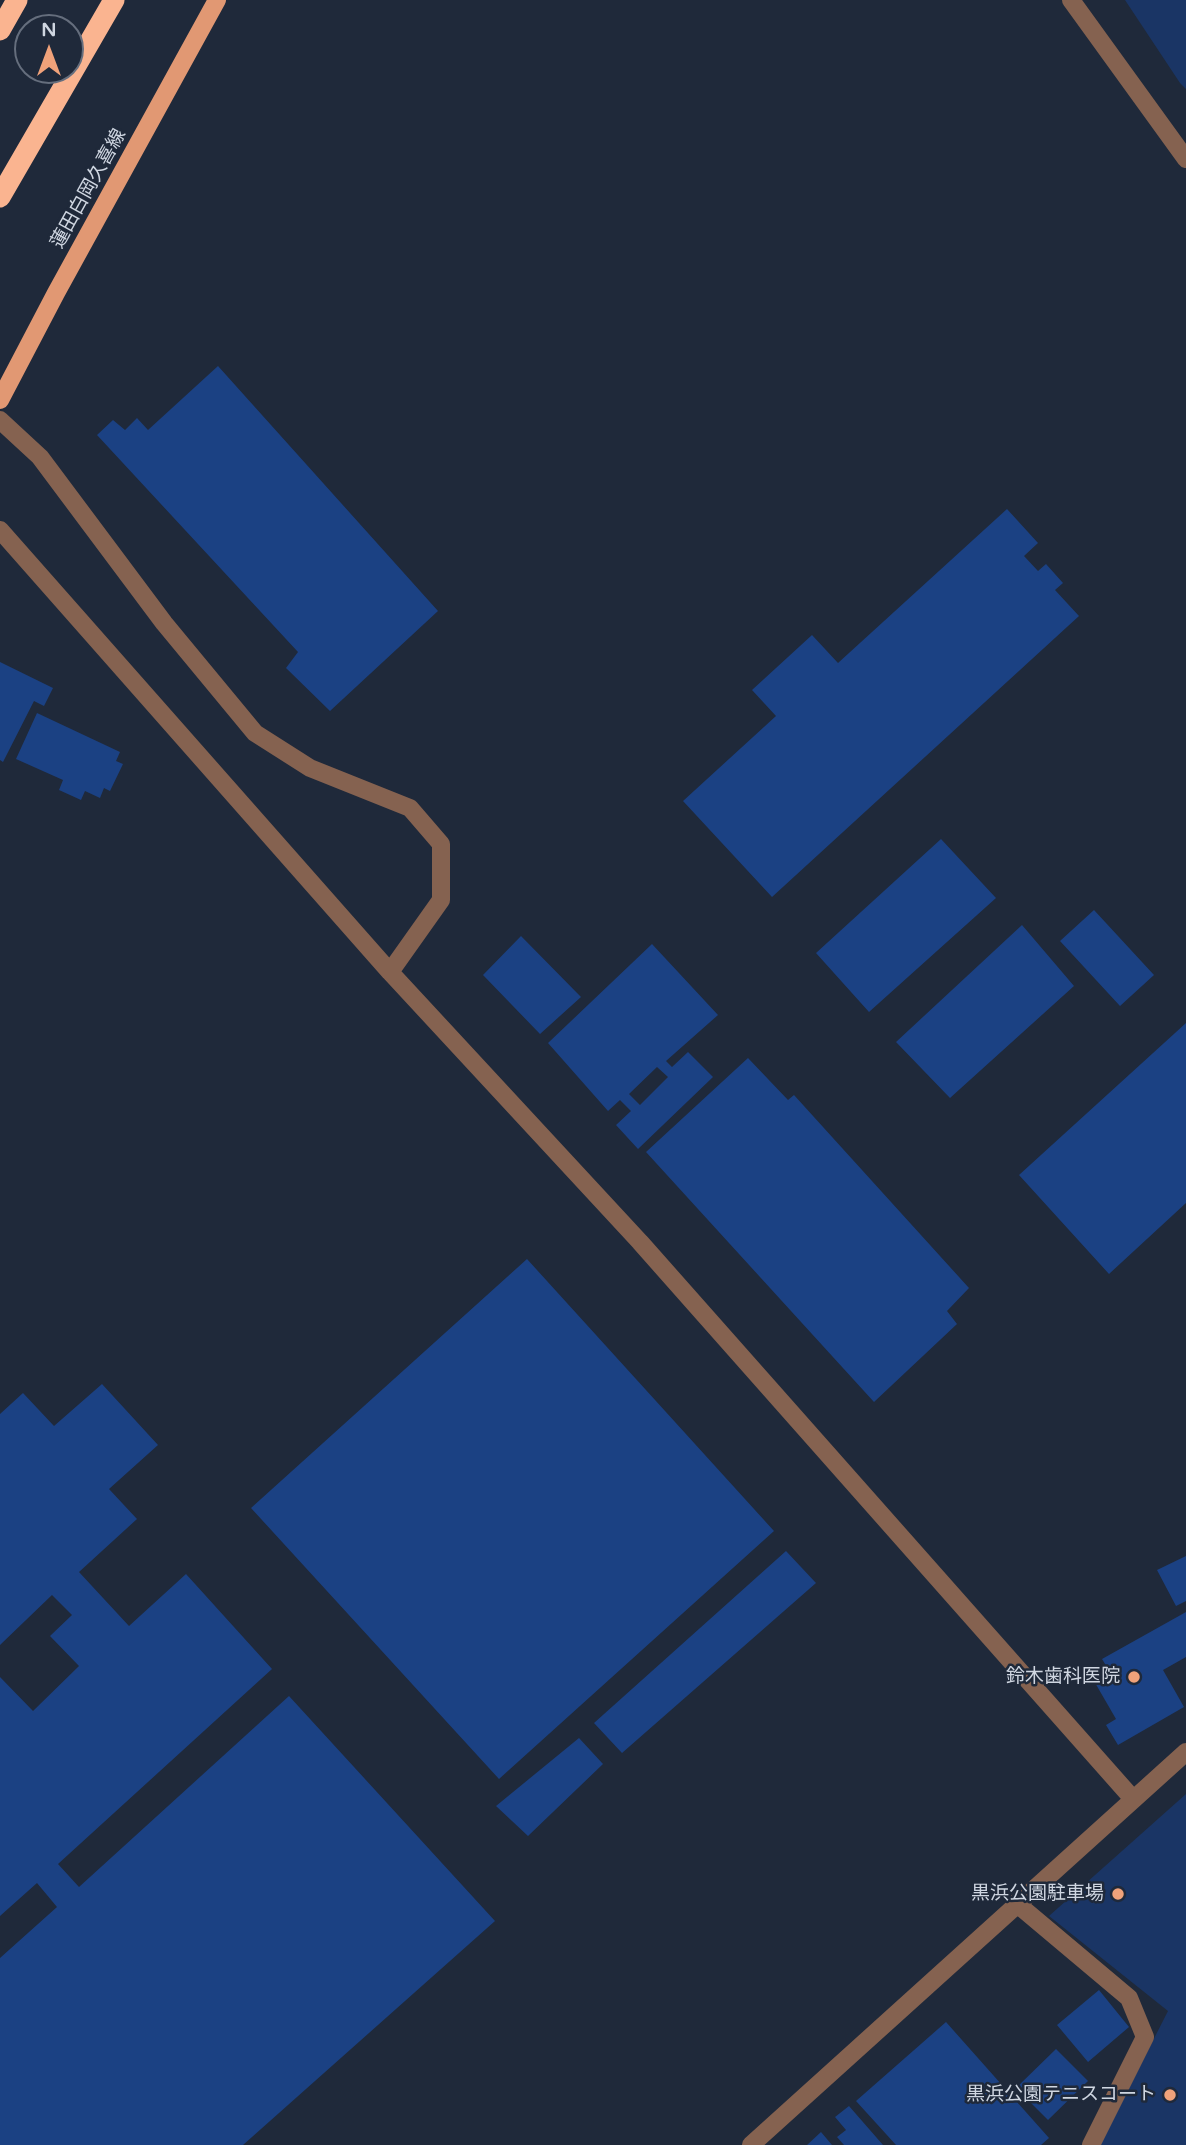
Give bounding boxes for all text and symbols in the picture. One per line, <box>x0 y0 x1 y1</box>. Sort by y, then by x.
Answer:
north arrow <box>14 14 84 84</box>
text: N <box>41 19 57 41</box>
street label: 蓮田白岡久喜線 <box>47 125 131 253</box>
place label: 鈴木歯科医院 <box>1006 1666 1120 1688</box>
marker: 鈴木歯科医院 <box>1126 1669 1142 1685</box>
place label: 黒浜公園駐車場 <box>971 1883 1104 1905</box>
marker: 黒浜公園駐車場 <box>1110 1886 1126 1902</box>
place label: 黒浜公園テニスコート <box>966 2084 1156 2106</box>
marker: 黒浜公園テニスコート <box>1162 2087 1178 2103</box>

